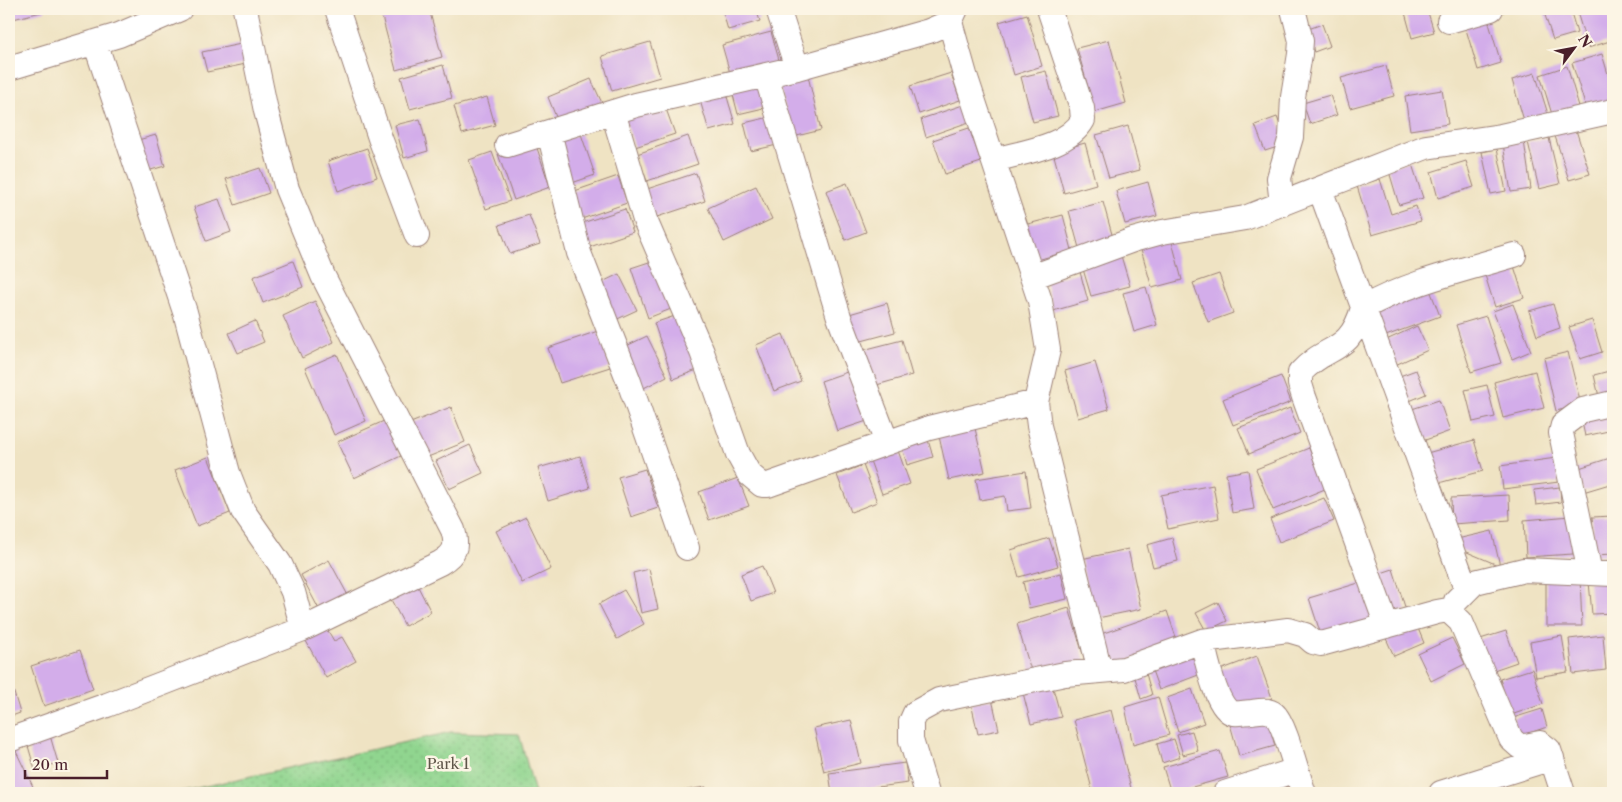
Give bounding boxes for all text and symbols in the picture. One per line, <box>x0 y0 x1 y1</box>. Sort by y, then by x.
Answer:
north arrow <box>1550 22 1600 72</box>
text: N <box>1574 31 1596 51</box>
scale bar <box>25 747 108 779</box>
park label: Park 1 <box>427 754 470 773</box>
text: 20 m <box>32 755 68 774</box>

